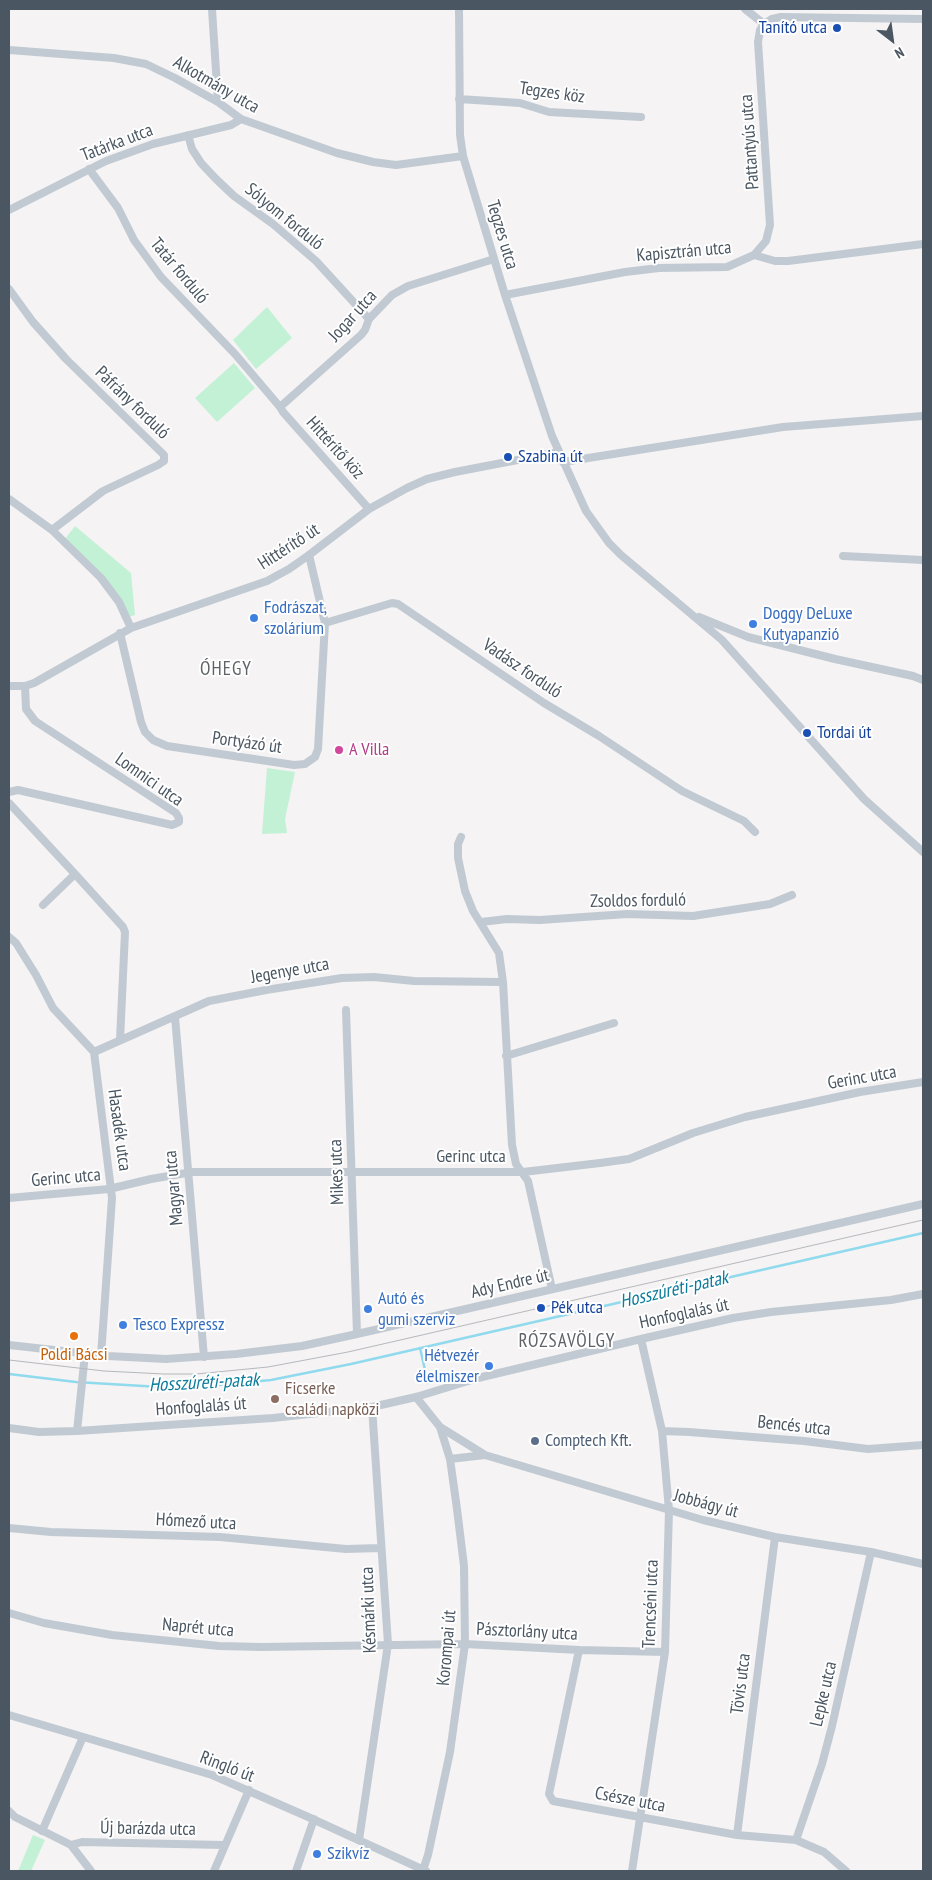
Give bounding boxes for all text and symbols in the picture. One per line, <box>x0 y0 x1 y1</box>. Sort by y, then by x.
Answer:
north arrow <box>867 15 917 65</box>
place label: Tanító utca <box>759 17 827 39</box>
marker: Tanító utca <box>831 22 843 34</box>
text: N <box>892 43 907 63</box>
street label: Alkotmány utca <box>169 52 263 118</box>
street label: Tegzes köz <box>518 78 586 108</box>
street label: Pattantyús utca <box>736 94 764 190</box>
street label: Tatárka utca <box>78 119 156 167</box>
street label: Sólyom forduló <box>240 179 328 255</box>
street label: Tegzes utca <box>481 198 523 272</box>
street label: Tatár forduló <box>145 234 213 308</box>
street label: Kapisztrán utca <box>636 237 732 267</box>
street label: Jogar utca <box>324 286 382 346</box>
street label: Páfrány forduló <box>90 362 174 444</box>
street label: Hittérítő köz <box>301 412 369 484</box>
place label: Szabina út <box>518 446 583 468</box>
marker: Szabina út <box>502 451 514 463</box>
street label: Hittérítő út <box>254 519 324 575</box>
place label: Fodrászat, szolárium <box>264 597 327 640</box>
place label: Doggy DeLuxe Kutyapanzió <box>763 603 853 646</box>
marker: Fodrászat, szolárium <box>248 612 260 624</box>
marker: Doggy DeLuxe Kutyapanzió <box>747 618 759 630</box>
street label: Vadász forduló <box>478 635 566 703</box>
district label: ÓHEGY <box>199 659 253 681</box>
place label: Tordai út <box>817 722 871 744</box>
street label: Portyázó út <box>211 727 283 759</box>
marker: Tordai út <box>801 727 813 739</box>
place label: A Villa <box>349 739 389 761</box>
marker: A Villa <box>333 744 345 756</box>
street label: Lomnici utca <box>111 749 187 811</box>
street label: Zsoldos forduló <box>590 889 686 913</box>
street label: Jegenye utca <box>249 954 331 988</box>
street label: Gerinc utca <box>826 1061 898 1095</box>
street label: Hasadék utca <box>103 1088 135 1172</box>
street label: Mikes utca <box>325 1139 349 1205</box>
street label: Gerinc utca <box>436 1146 506 1168</box>
street label: Magyar utca <box>160 1150 188 1226</box>
street label: Gerinc utca <box>30 1164 102 1192</box>
street label: Ady Endre út <box>469 1265 551 1303</box>
water label: Hosszúréti-patak <box>618 1266 730 1314</box>
place label: Autó és gumi szerviz <box>378 1288 455 1330</box>
street label: Honfoglalás út <box>637 1294 731 1334</box>
place label: Pék utca <box>551 1297 603 1319</box>
marker: Pék utca <box>535 1302 547 1314</box>
marker: Autó és gumi szerviz <box>362 1303 374 1315</box>
place label: Tesco Expressz <box>133 1314 224 1336</box>
marker: Tesco Expressz <box>117 1319 129 1331</box>
marker: Poldi Bácsi <box>68 1330 80 1342</box>
district label: RÓZSAVÖLGY <box>517 1331 617 1353</box>
place label: Poldi Bácsi <box>40 1344 108 1366</box>
place label: Hétvezér élelmiszer <box>415 1345 479 1388</box>
marker: Hétvezér élelmiszer <box>483 1360 495 1372</box>
water label: Hosszúréti-patak <box>148 1369 260 1397</box>
place label: Ficserke családi napközi <box>285 1378 379 1420</box>
street label: Honfoglalás út <box>155 1393 247 1421</box>
marker: Ficserke családi napközi <box>269 1393 281 1405</box>
street label: Bencés utca <box>756 1411 832 1441</box>
place label: Comptech Kft. <box>545 1430 632 1452</box>
marker: Comptech Kft. <box>529 1435 541 1447</box>
street label: Jobbágy út <box>671 1485 741 1523</box>
street label: Hómező utca <box>155 1509 237 1535</box>
street label: Trencséni utca <box>639 1559 663 1649</box>
street label: Késmárki utca <box>357 1566 381 1654</box>
street label: Korompai út <box>433 1609 461 1687</box>
street label: Naprét utca <box>161 1614 235 1642</box>
street label: Pásztorlány utca <box>476 1619 578 1645</box>
street label: Tövis utca <box>727 1652 755 1716</box>
street label: Lepke utca <box>806 1659 842 1729</box>
street label: Ringló út <box>197 1747 257 1787</box>
street label: Csésze utca <box>593 1783 667 1817</box>
street label: Új barázda utca <box>100 1817 196 1841</box>
place label: Szikvíz <box>327 1843 369 1865</box>
marker: Szikvíz <box>311 1848 323 1860</box>

